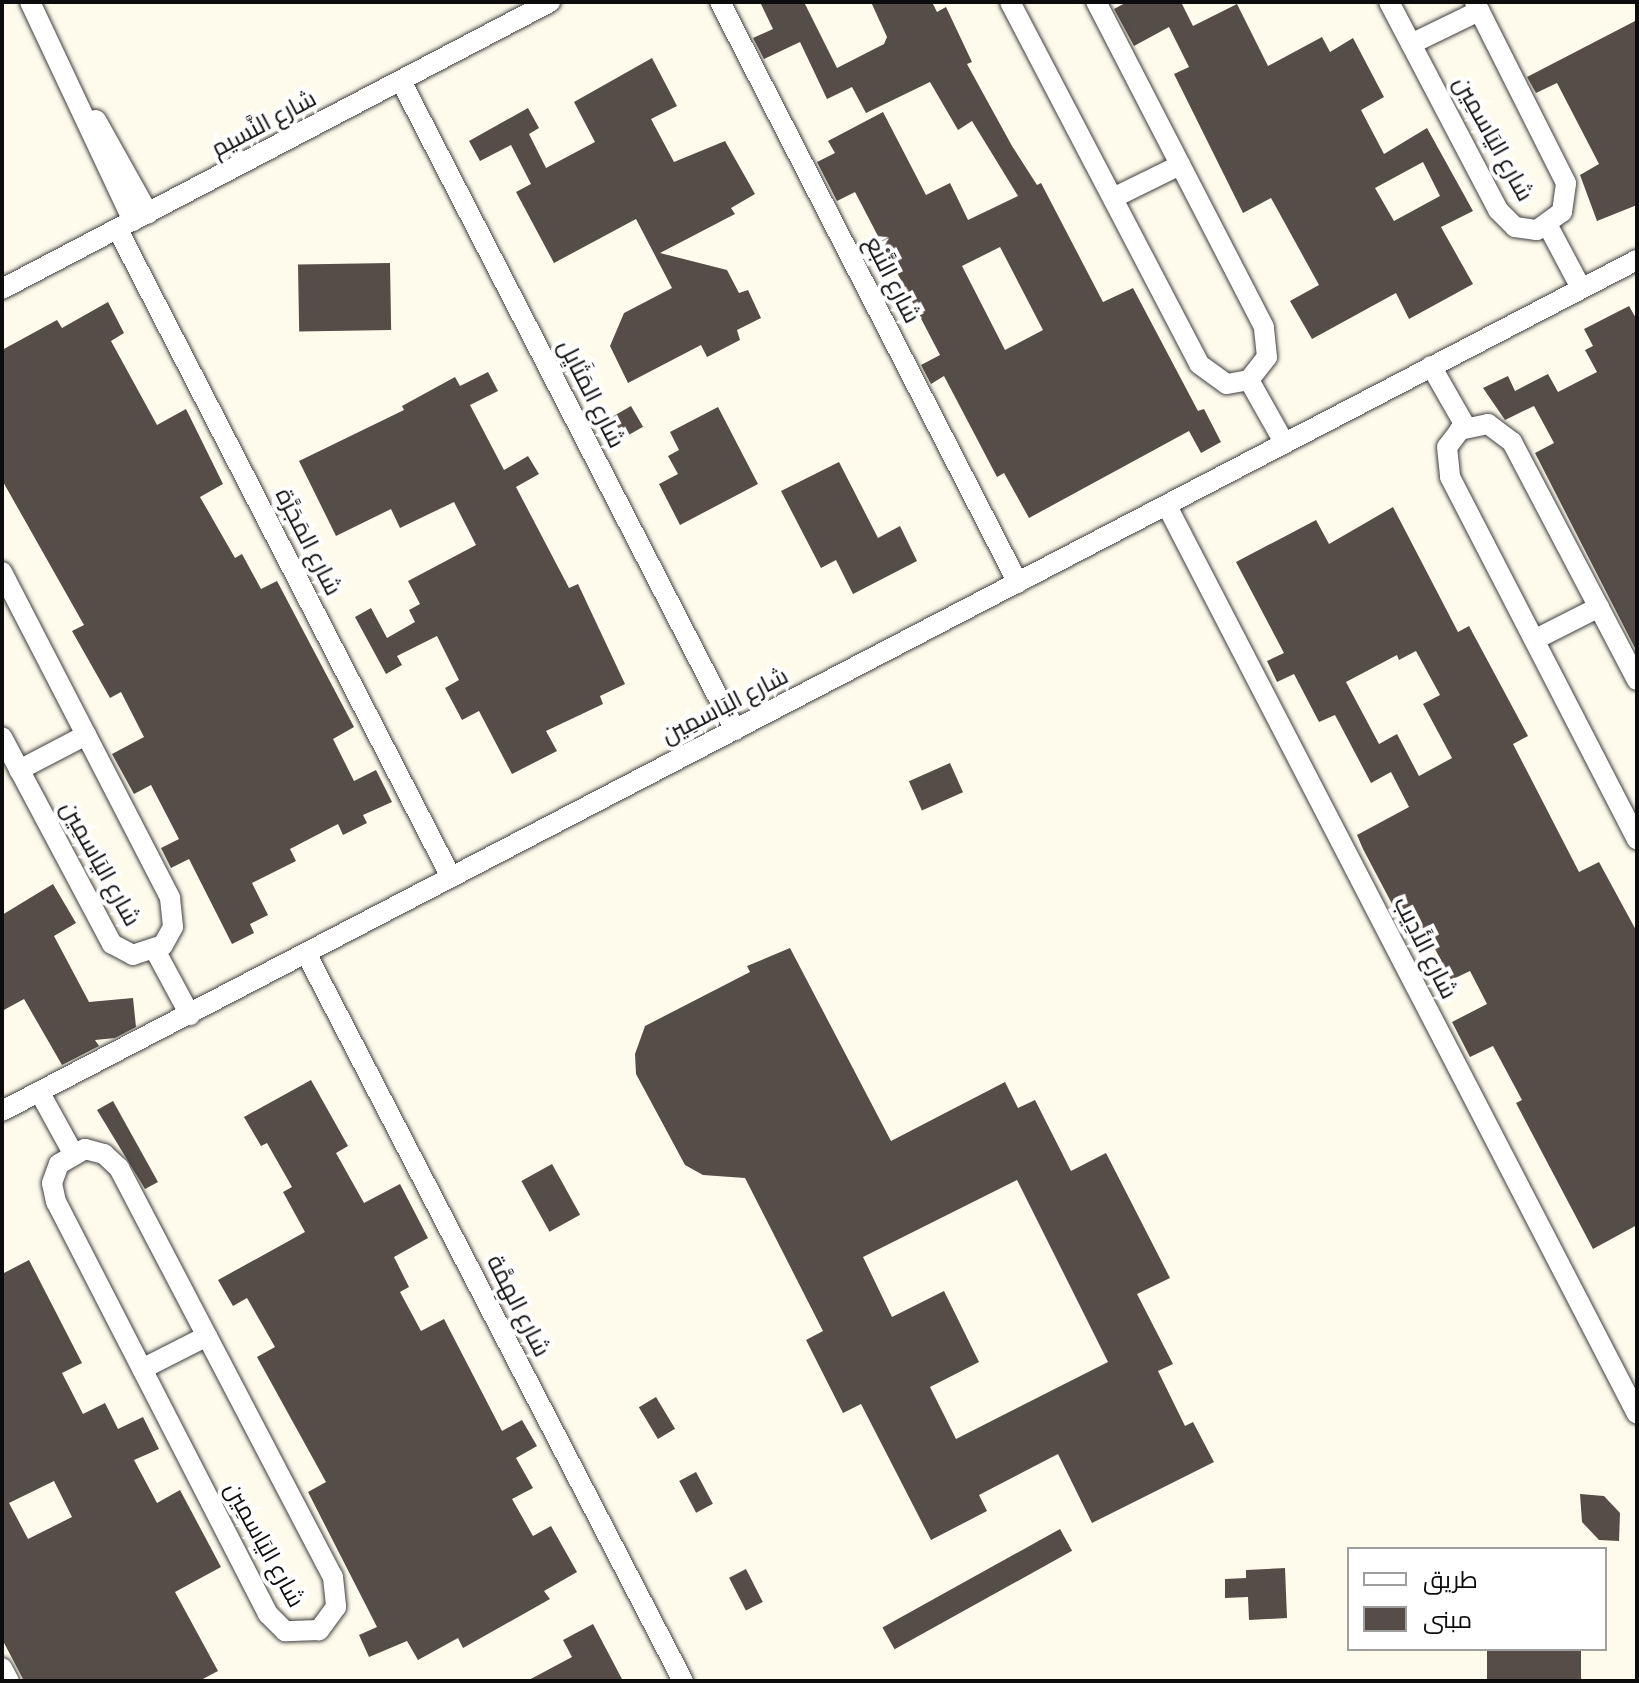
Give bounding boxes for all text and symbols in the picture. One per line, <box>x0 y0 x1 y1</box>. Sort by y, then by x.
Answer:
street label: شارع اليَاسمِين <box>1447 72 1539 206</box>
street label: شارع النَّسيم <box>207 84 321 164</box>
street label: شارع النَّبْع <box>858 232 926 328</box>
street label: شارع المَثَايِل <box>551 335 631 453</box>
street label: شارع المَجَرَّة <box>269 484 347 600</box>
street label: شارع اليَاسمِين <box>657 662 793 750</box>
street label: شارع اليَاسمِين <box>54 797 146 931</box>
street label: شارع الأَدِيب <box>1387 892 1463 1004</box>
street label: شارع الهِمَّة <box>480 1250 556 1362</box>
street label: شارع اليَاسمِين <box>218 1478 310 1612</box>
legend <box>1347 1547 1607 1651</box>
text: طريق <box>1423 1566 1478 1594</box>
text: مبنى <box>1423 1606 1472 1634</box>

